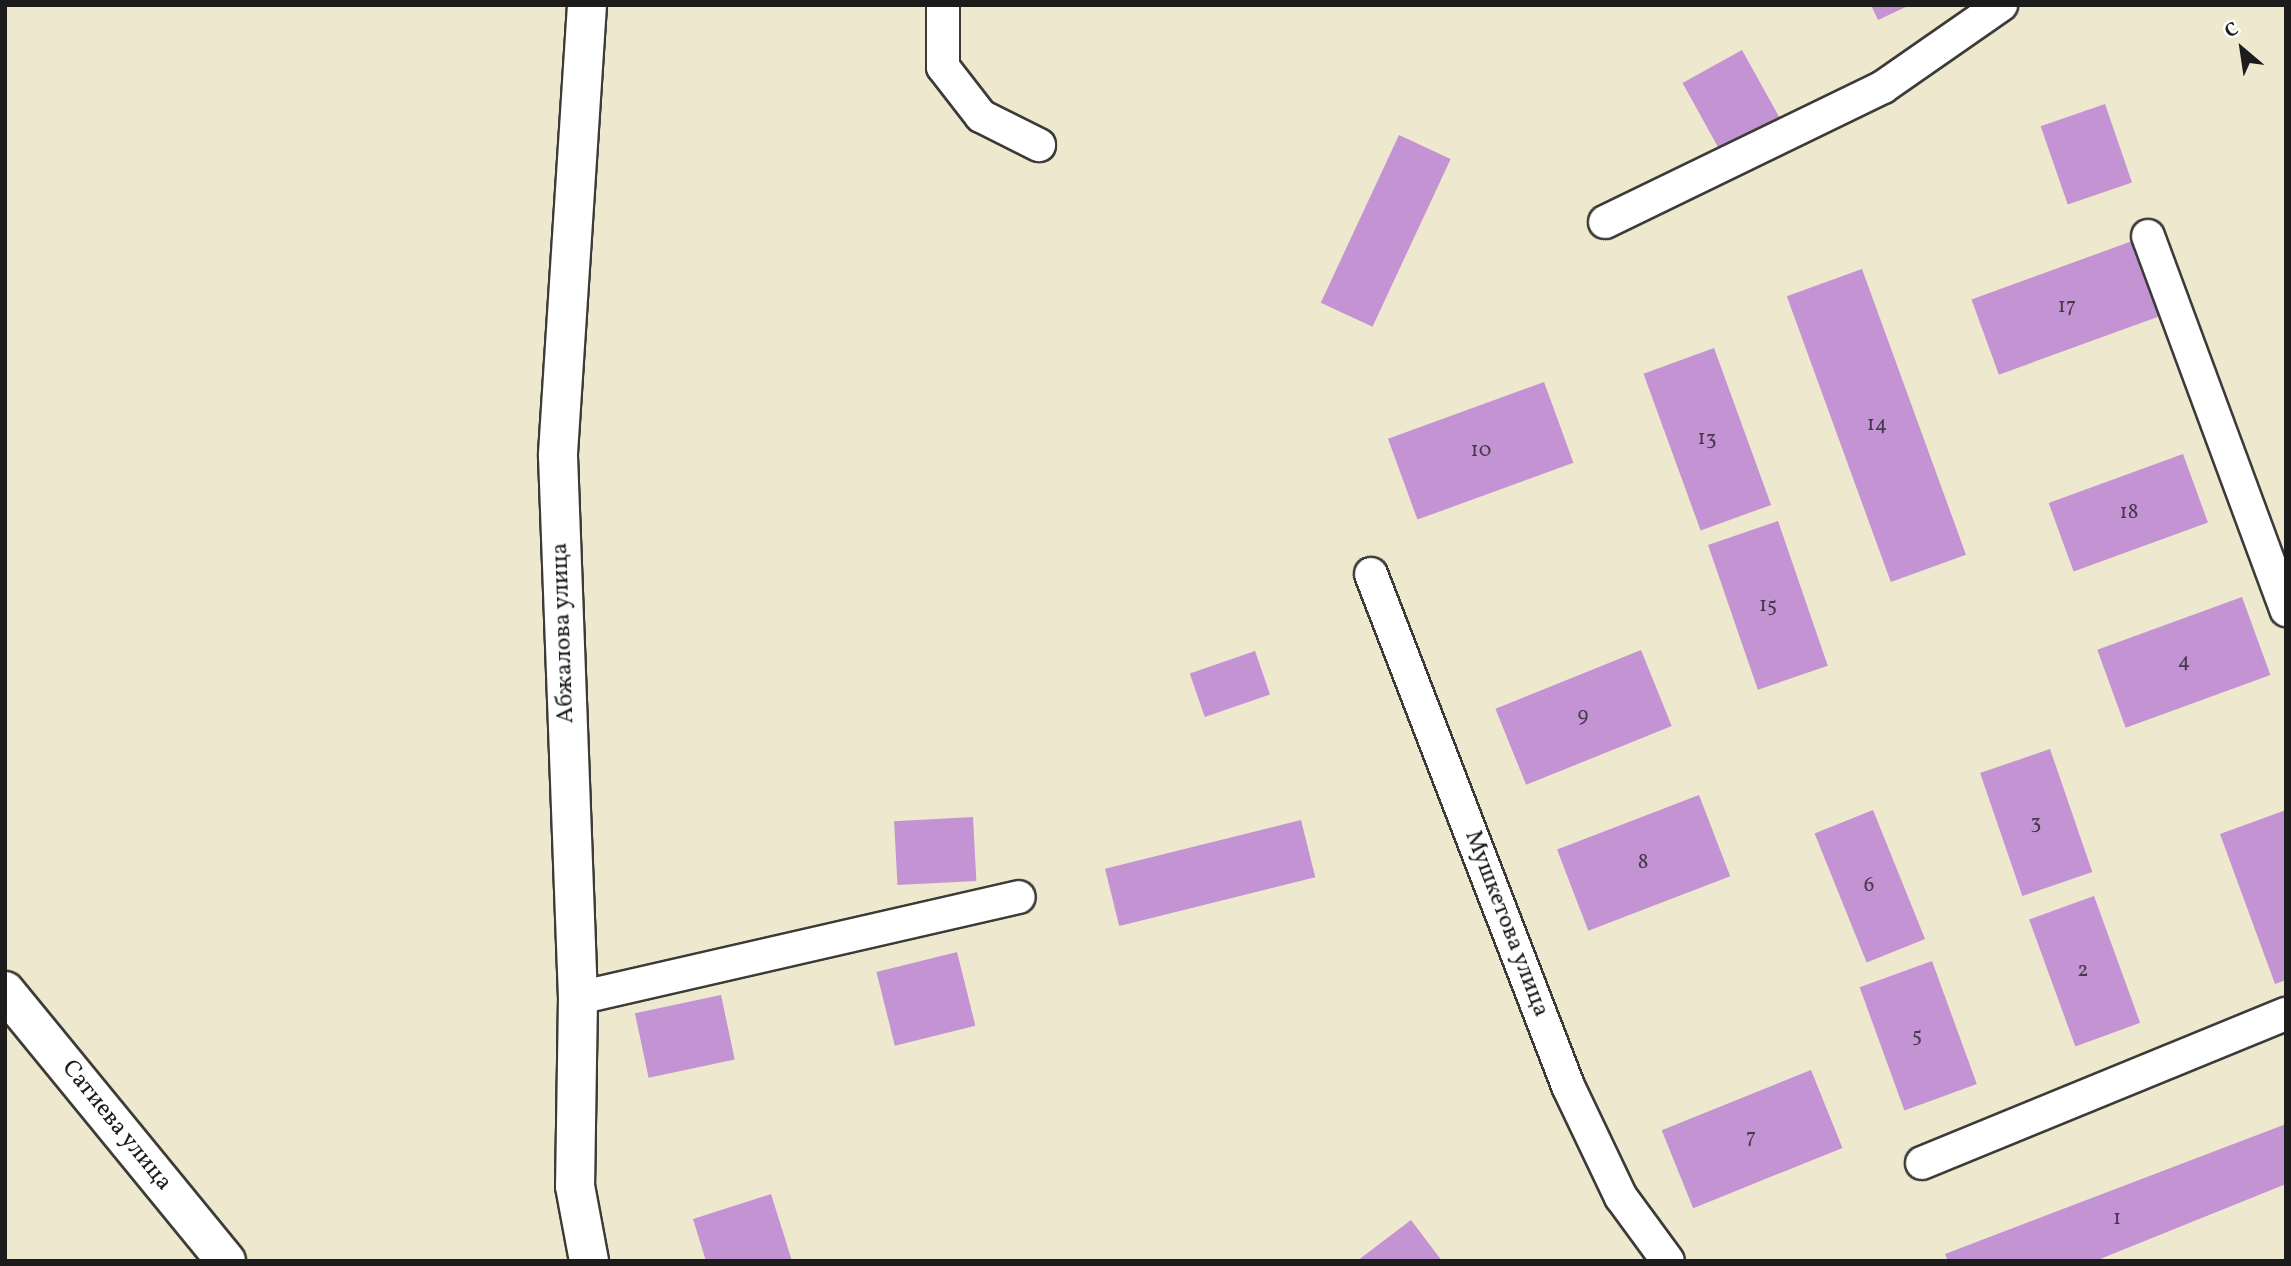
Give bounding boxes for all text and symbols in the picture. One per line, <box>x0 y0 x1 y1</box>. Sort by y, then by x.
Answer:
north arrow <box>2207 14 2277 84</box>
text: С <box>2220 16 2243 45</box>
house number: 17 <box>2058 294 2076 320</box>
house number: 14 <box>1867 412 1887 438</box>
house number: 13 <box>1698 426 1716 452</box>
house number: 10 <box>1471 438 1491 464</box>
house number: 18 <box>2120 500 2138 526</box>
street label: Абжалова улица <box>546 542 582 724</box>
house number: 15 <box>1759 593 1777 619</box>
house number: 4 <box>2178 649 2190 675</box>
house number: 9 <box>1578 703 1588 729</box>
house number: 3 <box>2031 810 2041 836</box>
street label: Мушкетова улица <box>1457 826 1555 1022</box>
house number: 8 <box>1638 850 1648 876</box>
house number: 6 <box>1864 873 1874 899</box>
house number: 2 <box>2077 958 2089 984</box>
house number: 5 <box>1912 1023 1922 1049</box>
street label: Сатиева улица <box>54 1055 178 1197</box>
house number: 7 <box>1746 1125 1756 1151</box>
house number: 1 <box>2113 1206 2121 1232</box>

